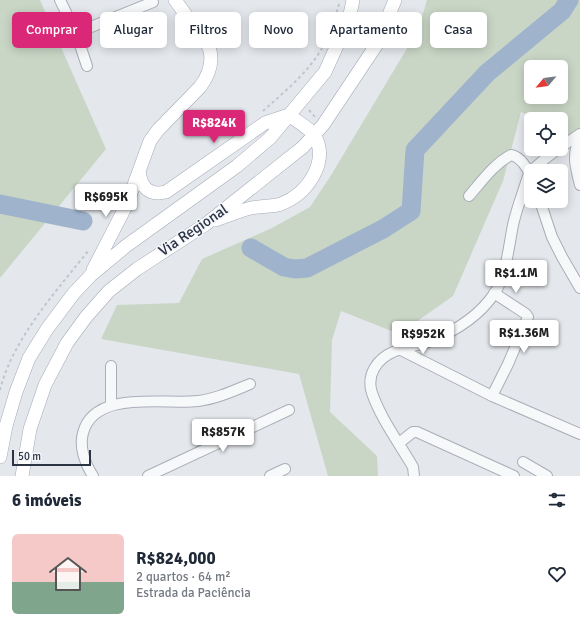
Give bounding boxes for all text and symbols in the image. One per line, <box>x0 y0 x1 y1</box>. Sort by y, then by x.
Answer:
chip: Comprar <box>12 12 92 48</box>
chip: Alugar <box>100 12 167 48</box>
chip: Filtros <box>175 12 241 48</box>
chip: Novo <box>249 12 308 48</box>
chip: Apartamento <box>316 12 422 48</box>
chip: Casa <box>430 12 487 48</box>
north arrow <box>524 60 568 104</box>
map controls <box>524 60 568 208</box>
pin: R$824K <box>181 110 247 144</box>
button: locate <box>524 112 568 156</box>
text: R$824K <box>192 115 236 131</box>
button: layers <box>524 164 568 208</box>
pin: R$695K <box>73 184 139 218</box>
text: R$695K <box>84 189 128 205</box>
street label: Via Regional <box>155 200 231 260</box>
pin: R$1.1M <box>483 260 549 294</box>
text: R$1.1M <box>494 265 538 281</box>
pin: R$1.36M <box>487 320 561 354</box>
pin: R$952K <box>390 321 456 355</box>
text: R$1.36M <box>499 325 549 341</box>
text: R$952K <box>401 326 445 342</box>
pin: R$857K <box>190 419 256 453</box>
text: R$857K <box>201 424 245 440</box>
scale bar <box>12 448 91 467</box>
text: 50 m <box>18 450 41 463</box>
icon: filters <box>546 489 568 511</box>
text: 6 imóveis <box>12 490 82 511</box>
text: R$824,000 <box>136 548 216 569</box>
icon: home <box>44 550 92 598</box>
icon: heart <box>546 563 568 585</box>
text: 2 quartos · 64 m² <box>136 569 231 585</box>
text: Estrada da Paciência <box>136 585 251 601</box>

